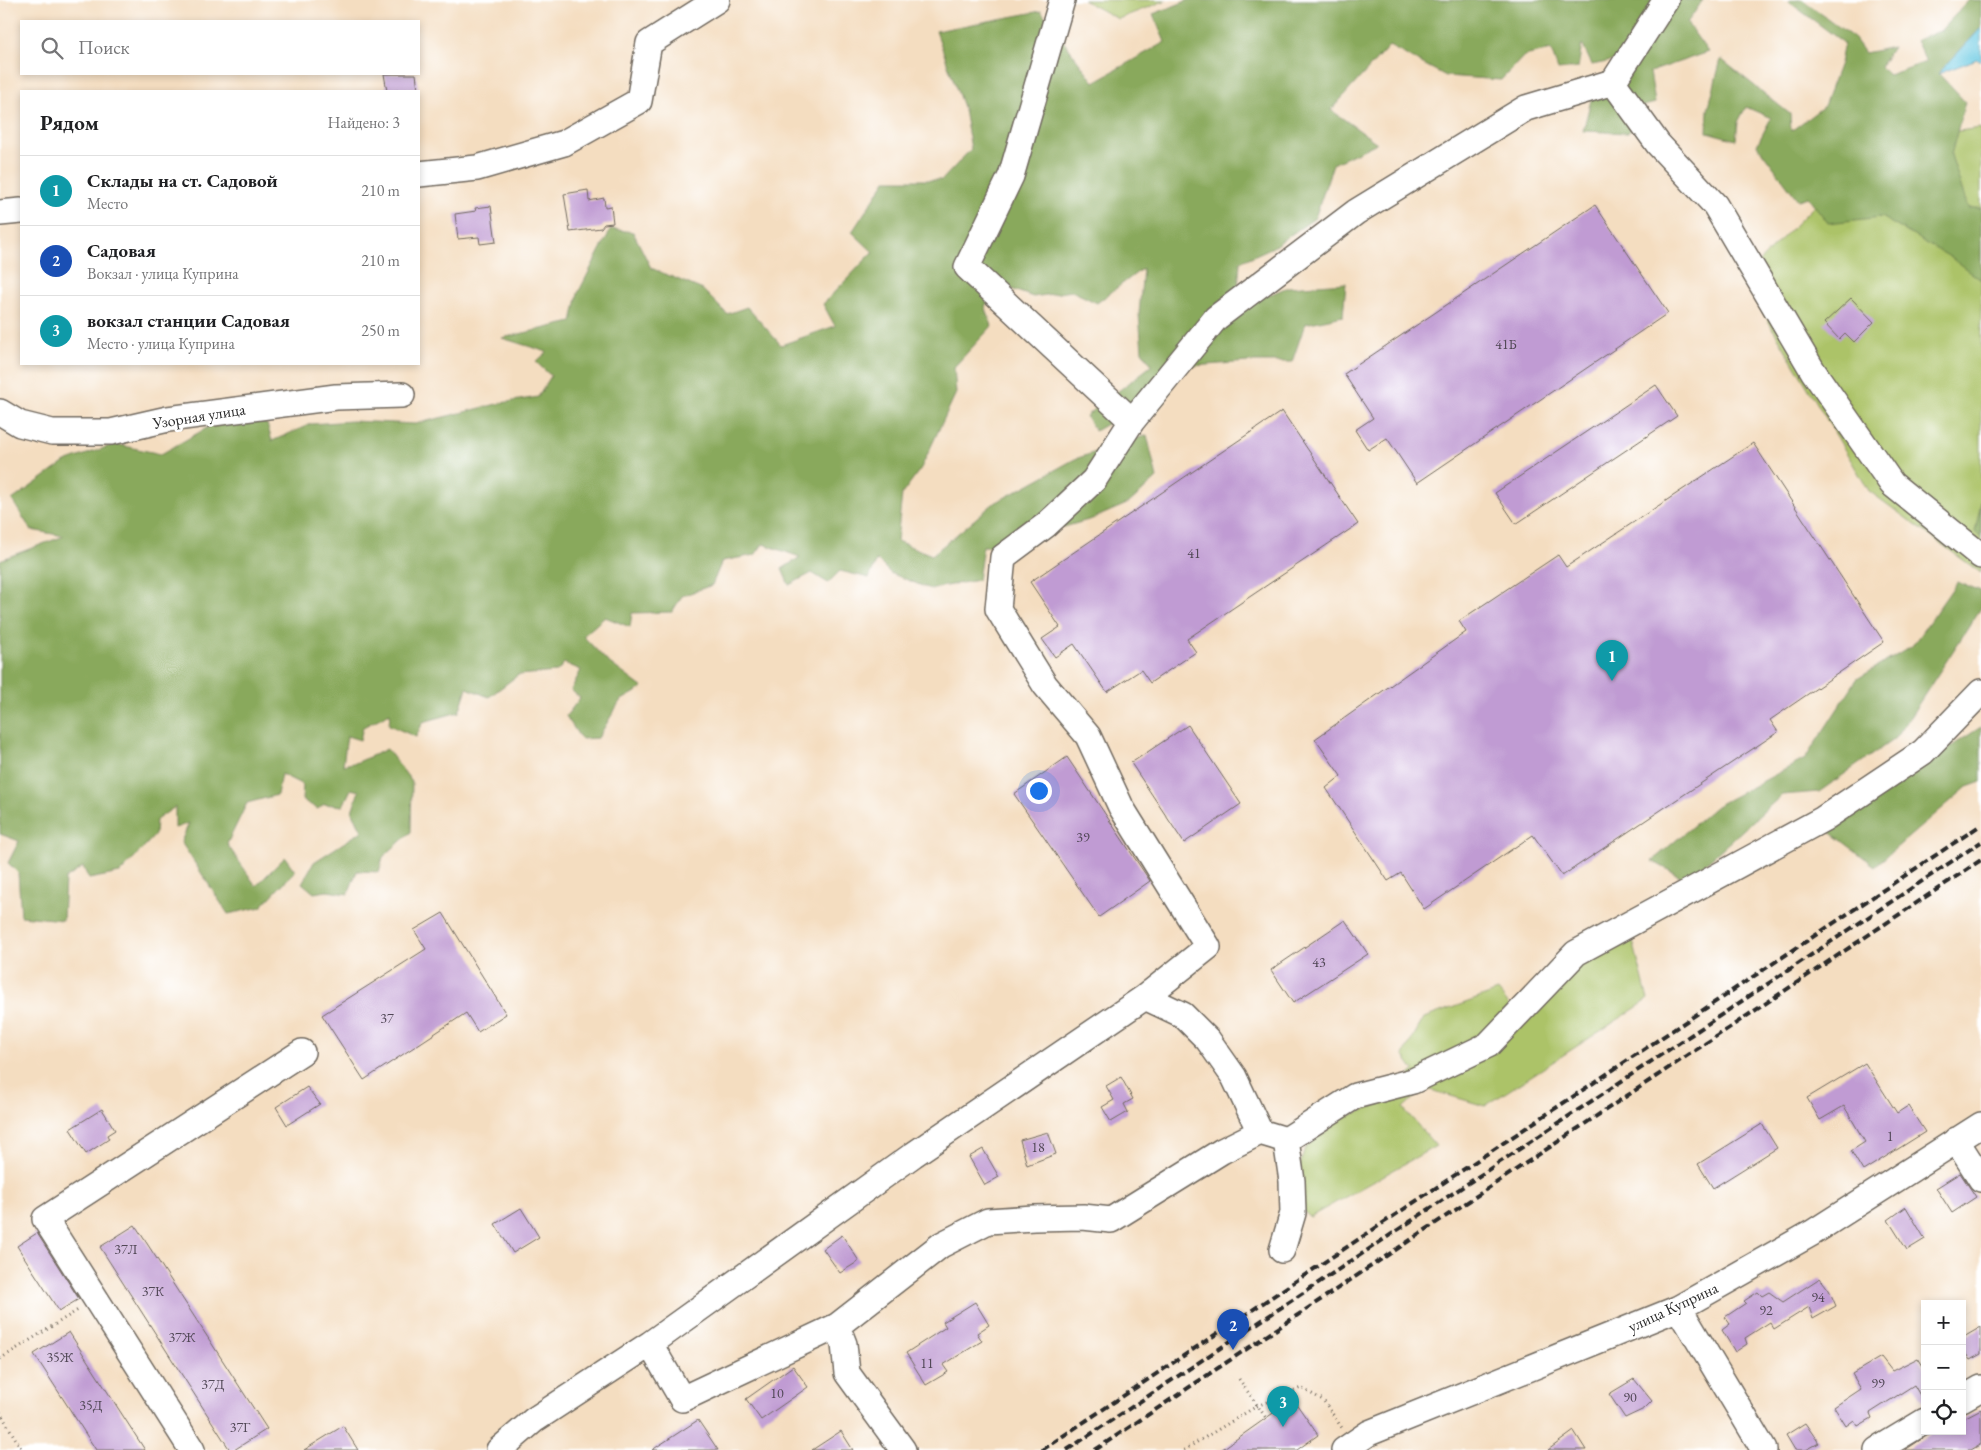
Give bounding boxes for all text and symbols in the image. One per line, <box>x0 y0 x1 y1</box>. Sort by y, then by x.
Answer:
search box <box>20 20 420 75</box>
icon: search <box>38 34 66 62</box>
text: Поиск <box>78 35 130 60</box>
text: Рядом <box>40 109 99 136</box>
text: Найдено: 3 <box>328 112 400 133</box>
text: Склады на ст. Садовой <box>87 168 278 193</box>
text: 1 <box>52 180 60 201</box>
text: 210 m <box>361 180 400 201</box>
text: Место <box>87 193 128 214</box>
text: Садовая <box>87 238 156 263</box>
text: 2 <box>52 250 60 271</box>
text: 210 m <box>361 250 400 271</box>
text: Вокзал · улица Куприна <box>87 263 239 284</box>
text: вокзал станции Садовая <box>87 308 290 333</box>
text: 3 <box>52 320 60 341</box>
text: 250 m <box>361 320 400 341</box>
text: Место · улица Куприна <box>87 333 235 354</box>
house number: 41Б <box>1495 335 1517 353</box>
street label: Узорная улица <box>150 398 247 434</box>
house number: 41 <box>1187 544 1201 562</box>
pin: 1 <box>1596 640 1628 681</box>
your location <box>1026 778 1052 804</box>
house number: 39 <box>1076 828 1090 846</box>
house number: 43 <box>1312 953 1326 971</box>
house number: 37 <box>380 1009 394 1027</box>
house number: 1 <box>1887 1127 1893 1145</box>
house number: 18 <box>1031 1138 1045 1156</box>
house number: 37Л <box>114 1240 138 1258</box>
street label: улица Куприна <box>1625 1277 1722 1337</box>
house number: 37К <box>142 1282 165 1300</box>
house number: 94 <box>1811 1288 1825 1306</box>
map controls <box>1921 1300 1966 1435</box>
button: + <box>1921 1300 1966 1345</box>
house number: 92 <box>1759 1301 1773 1319</box>
pin: 2 <box>1217 1309 1249 1350</box>
house number: 37Ж <box>168 1328 196 1346</box>
button: − <box>1921 1345 1966 1390</box>
house number: 35Ж <box>46 1348 74 1366</box>
house number: 11 <box>920 1354 934 1372</box>
house number: 99 <box>1871 1374 1885 1392</box>
house number: 37Д <box>201 1375 225 1393</box>
house number: 10 <box>770 1384 784 1402</box>
pin: 3 <box>1267 1386 1299 1427</box>
house number: 90 <box>1623 1388 1637 1406</box>
button: locate <box>1921 1390 1966 1435</box>
house number: 35Д <box>79 1396 103 1414</box>
house number: 37Г <box>230 1418 251 1436</box>

